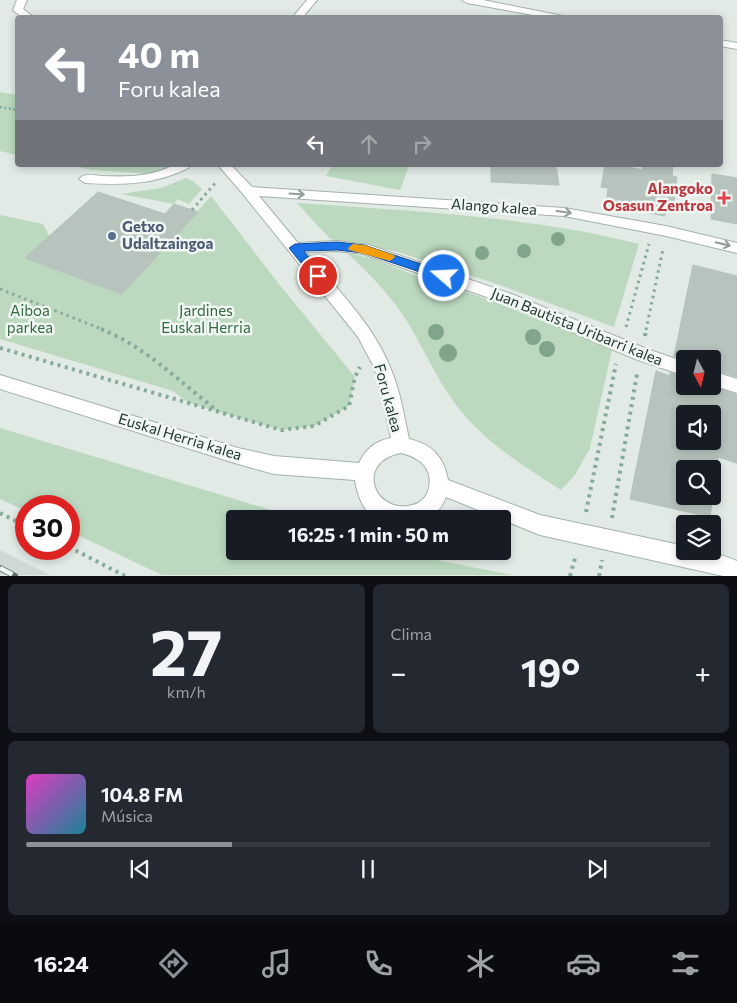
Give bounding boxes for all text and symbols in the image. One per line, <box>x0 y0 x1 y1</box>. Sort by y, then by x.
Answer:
text: 40 m <box>118 32 200 75</box>
icon: left <box>35 35 100 100</box>
text: Foru kalea <box>118 75 221 102</box>
icon: left <box>302 130 330 158</box>
icon: ahead <box>355 130 383 158</box>
icon: right <box>408 130 436 158</box>
place label: Alangoko Osasun Zentroa <box>603 179 713 214</box>
one-way arrow <box>289 190 305 199</box>
marker: Alangoko Osasun Zentroa <box>717 191 731 205</box>
street label: Alango kalea <box>451 194 538 218</box>
one-way arrow <box>556 207 572 217</box>
place label: Getxo Udaltzaingoa <box>122 217 214 252</box>
marker: Getxo Udaltzaingoa <box>106 230 118 242</box>
one-way arrow <box>715 240 731 249</box>
position arrow <box>417 249 469 301</box>
pin <box>297 255 339 297</box>
icon: arrive <box>304 262 332 290</box>
street label: Juan Bautista Uribarri kalea <box>489 283 666 369</box>
park label: Aiboa parkea <box>7 301 53 336</box>
park label: Jardines Euskal Herria <box>161 301 251 336</box>
north arrow <box>676 350 721 395</box>
map controls <box>676 350 721 560</box>
street label: Foru kalea <box>371 362 407 434</box>
button: sound <box>676 405 721 450</box>
street label: Euskal Herria kalea <box>116 409 244 463</box>
button: search <box>676 460 721 505</box>
speed limit sign: 30 <box>15 495 80 560</box>
button: layers <box>676 515 721 560</box>
text: 16:25 · 1 min · 50 m <box>288 523 449 546</box>
text: 27 <box>150 610 222 689</box>
text: Clima <box>391 624 432 643</box>
text: 19° <box>521 648 580 695</box>
text: − <box>391 655 406 689</box>
text: + <box>695 655 711 689</box>
text: km/h <box>167 682 206 701</box>
text: 104.8 FM <box>101 783 183 806</box>
text: Música <box>101 806 153 825</box>
icon: previous <box>126 855 154 883</box>
icon: pause <box>354 855 382 883</box>
icon: next <box>583 855 611 883</box>
icon: directions <box>156 946 191 981</box>
icon: music <box>259 946 294 981</box>
icon: phone <box>361 946 396 981</box>
icon: climate <box>463 946 498 981</box>
icon: car <box>566 946 601 981</box>
icon: filters <box>668 946 703 981</box>
text: 16:24 <box>34 950 89 977</box>

